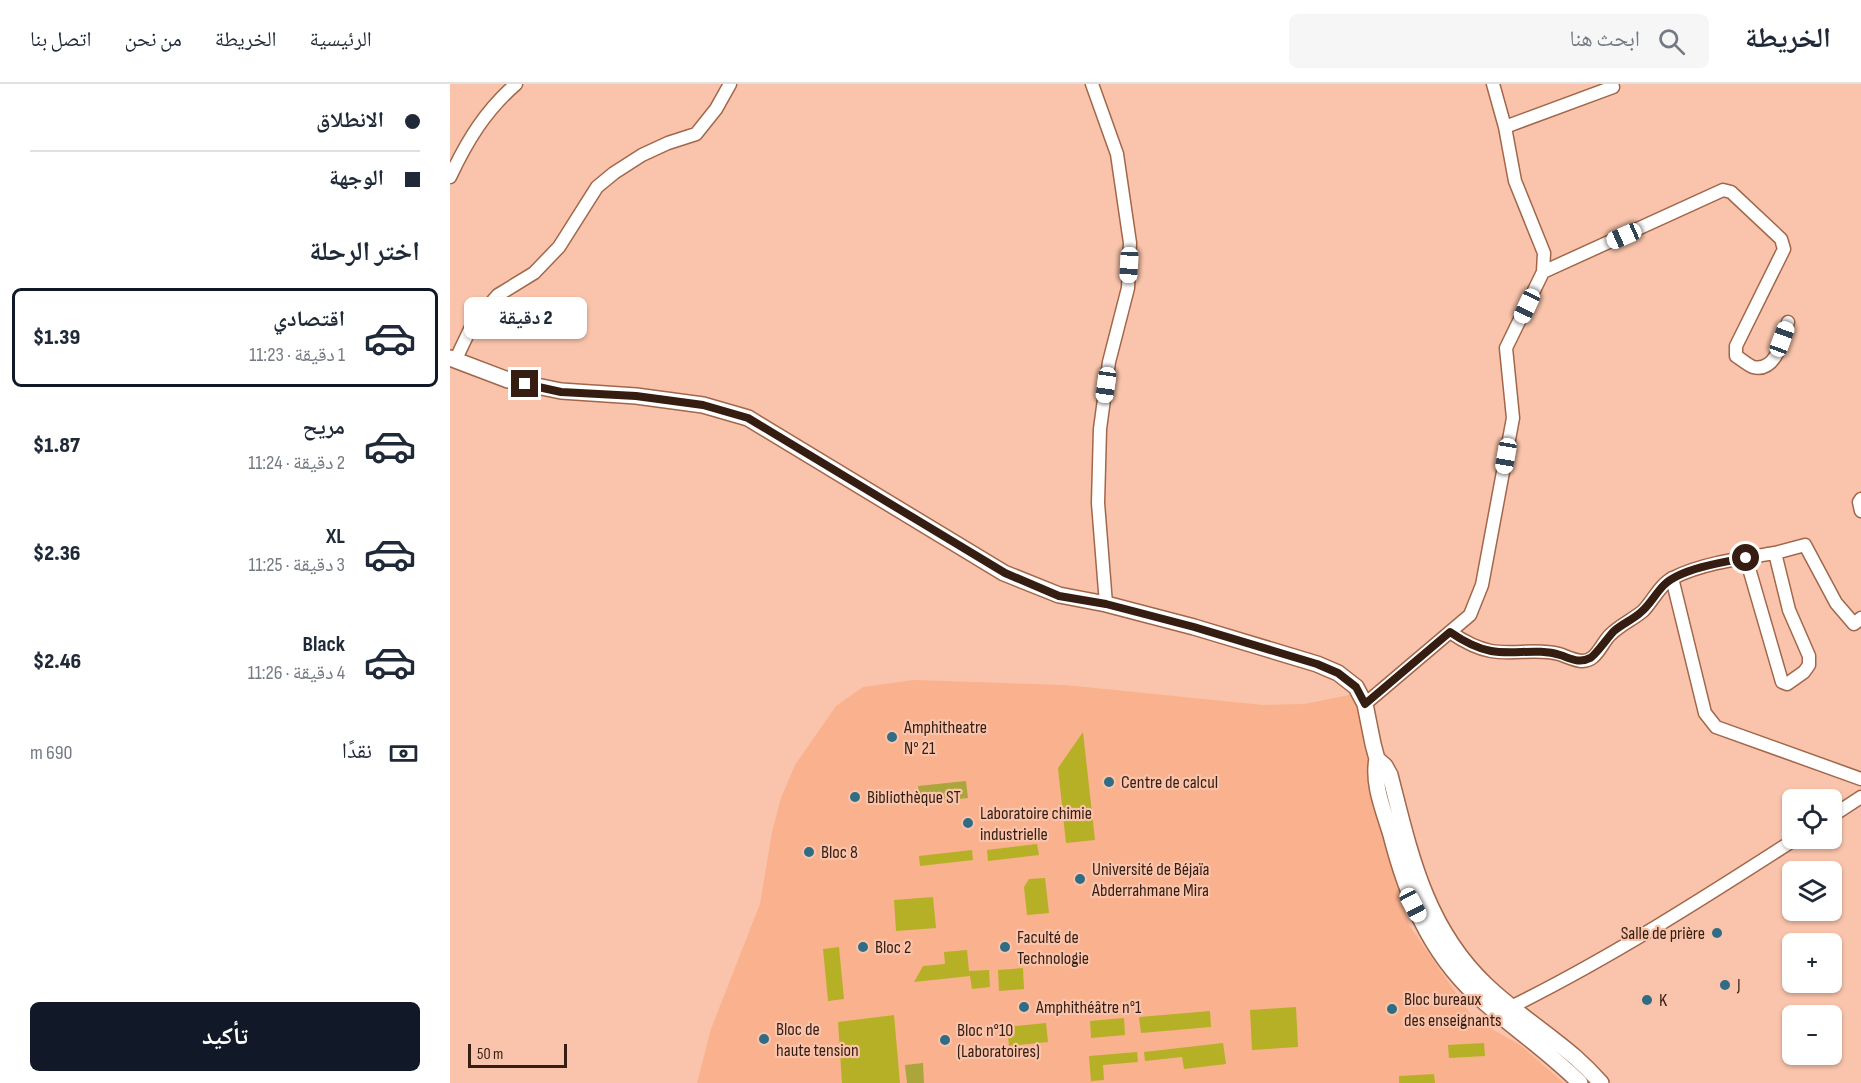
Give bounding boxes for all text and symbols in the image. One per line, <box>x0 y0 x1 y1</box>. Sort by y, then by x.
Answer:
search box <box>1289 14 1709 68</box>
text: الخريطة <box>1745 22 1831 55</box>
icon: search <box>1655 25 1688 58</box>
text: ابحث هنا <box>1570 26 1640 53</box>
text: اتصل بنا <box>30 27 92 52</box>
text: من نحن <box>125 27 182 52</box>
text: الخريطة <box>215 27 277 52</box>
text: الرئيسية <box>310 27 372 52</box>
text: الانطلاق <box>316 107 384 134</box>
text: الوجهة <box>329 165 384 192</box>
car <box>1604 220 1644 252</box>
text: اختر الرحلة <box>309 236 420 268</box>
car <box>1119 247 1139 283</box>
car <box>1511 286 1543 326</box>
callout: 2 دقيقة <box>464 297 586 339</box>
text: اقتصادي <box>273 306 345 333</box>
text: 2 دقيقة <box>498 306 553 330</box>
icon: car <box>363 311 417 365</box>
car <box>1767 319 1797 359</box>
text: $1.39 <box>33 324 80 351</box>
text: 1 دقيقة · 11:23 <box>249 343 345 367</box>
car <box>1095 366 1117 404</box>
route end <box>511 370 538 397</box>
text: مريح <box>302 414 345 441</box>
icon: car <box>363 419 417 473</box>
text: $1.87 <box>33 432 80 459</box>
car <box>1494 437 1518 475</box>
text: 2 دقيقة · 11:24 <box>248 451 345 475</box>
text: XL <box>326 523 345 550</box>
icon: car <box>363 527 417 581</box>
text: $2.36 <box>33 540 80 567</box>
route start <box>1732 544 1759 571</box>
text: 3 دقيقة · 11:25 <box>248 553 345 577</box>
text: Black <box>303 631 345 658</box>
icon: car <box>363 635 417 689</box>
text: $2.46 <box>33 648 81 675</box>
text: 4 دقيقة · 11:26 <box>248 661 345 685</box>
place label: Amphitheatre N° 21 <box>903 717 987 759</box>
marker: Amphitheatre N° 21 <box>885 730 899 744</box>
icon: cash <box>387 737 420 770</box>
text: نقدًا <box>342 738 372 765</box>
text: 690 m <box>30 741 72 765</box>
place label: Centre de calcul <box>1121 772 1218 793</box>
marker: Centre de calcul <box>1102 775 1116 789</box>
place label: Bibliothèque ST <box>867 787 961 808</box>
map controls <box>1782 789 1842 1065</box>
button: locate <box>1782 789 1842 849</box>
marker: Bibliothèque ST <box>848 790 862 804</box>
place label: Laboratoire chimie industrielle <box>980 803 1092 845</box>
marker: Laboratoire chimie industrielle <box>961 816 975 830</box>
place label: Bloc 8 <box>821 842 858 863</box>
marker: Bloc 8 <box>802 845 816 859</box>
place label: Université de Béjaïa Abderrahmane Mira <box>1091 859 1210 901</box>
button: layers <box>1782 861 1842 921</box>
marker: Université de Béjaïa Abderrahmane Mira <box>1073 872 1087 886</box>
car <box>1397 885 1429 925</box>
place label: Salle de prière <box>1621 923 1705 944</box>
marker: Salle de prière <box>1710 926 1724 940</box>
place label: Faculté de Technologie <box>1017 927 1089 969</box>
button: + <box>1782 933 1842 993</box>
place label: Bloc 2 <box>875 937 911 958</box>
marker: Bloc 2 <box>856 940 870 954</box>
marker: Faculté de Technologie <box>998 940 1012 954</box>
place label: J <box>1736 975 1741 996</box>
marker: J <box>1718 978 1732 992</box>
place label: Bloc bureaux des enseignants <box>1404 989 1502 1031</box>
place label: K <box>1659 990 1668 1011</box>
marker: K <box>1640 993 1654 1007</box>
place label: Amphithéâtre n°1 <box>1035 997 1142 1018</box>
marker: Amphithéâtre n°1 <box>1017 1000 1031 1014</box>
button: تأكيد <box>30 1002 420 1071</box>
marker: Bloc bureaux des enseignants <box>1385 1002 1399 1016</box>
button: − <box>1782 1005 1842 1065</box>
place label: Bloc de haute tension <box>776 1019 859 1061</box>
place label: Bloc n°10 (Laboratoires) <box>957 1020 1040 1062</box>
marker: Bloc de haute tension <box>757 1032 771 1046</box>
marker: Bloc n°10 (Laboratoires) <box>938 1033 952 1047</box>
scale bar <box>468 1041 567 1068</box>
text: 50 m <box>477 1045 503 1064</box>

